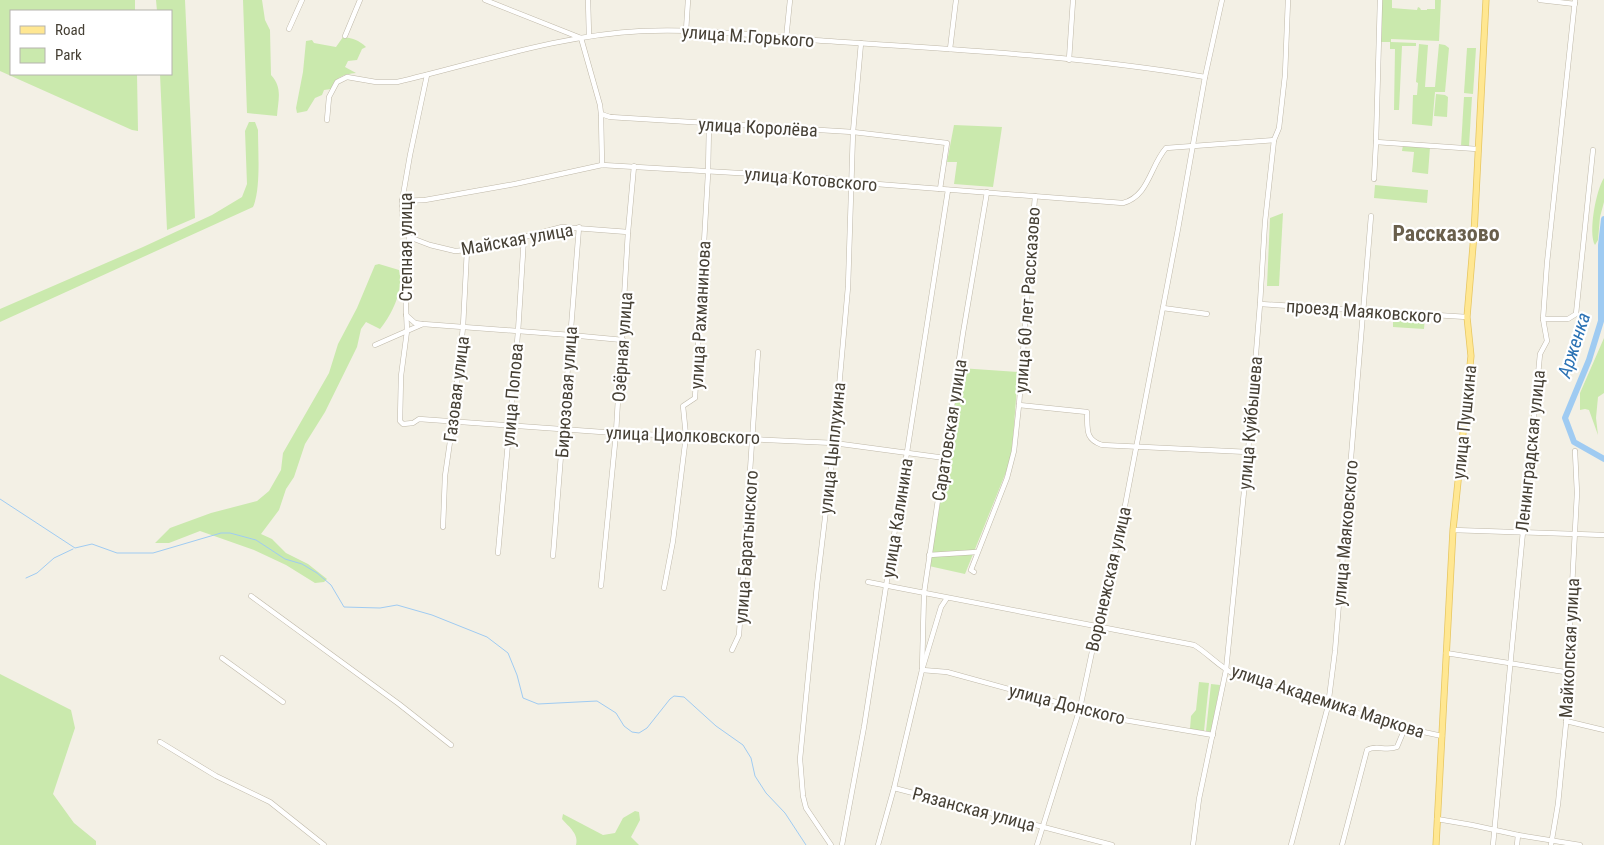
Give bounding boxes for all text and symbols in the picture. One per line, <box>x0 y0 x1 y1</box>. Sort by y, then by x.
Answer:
legend <box>10 10 172 75</box>
text: Road <box>55 21 85 39</box>
street label: улица М.Горького <box>681 21 815 51</box>
text: Park <box>55 46 82 64</box>
street label: улица Королёва <box>698 113 818 141</box>
street label: улица Котовского <box>744 163 878 195</box>
street label: Степная улица <box>395 193 416 301</box>
street label: улица 60 лет Рассказово <box>1010 206 1044 394</box>
street label: Майская улица <box>459 219 575 259</box>
district label: Рассказово <box>1392 221 1500 246</box>
street label: улица Рахманинова <box>686 240 714 390</box>
street label: Озёрная улица <box>608 291 636 403</box>
street label: проезд Маяковского <box>1285 295 1443 327</box>
water label: Арженка <box>1552 309 1595 382</box>
street label: Бирюзовая улица <box>551 326 581 458</box>
street label: Газовая улица <box>439 335 473 443</box>
street label: улица Попова <box>497 342 527 448</box>
street label: улица Куйбышева <box>1234 355 1266 491</box>
street label: Саратовская улица <box>927 357 971 503</box>
street label: улица Пушкина <box>1448 364 1480 480</box>
street label: Ленинградская улица <box>1511 369 1549 533</box>
street label: улица Цыплухина <box>815 381 849 515</box>
street label: улица Циолковского <box>605 422 761 448</box>
street label: улица Калинина <box>877 457 917 579</box>
street label: улица Маяковского <box>1328 459 1362 607</box>
street label: улица Баратынского <box>730 469 762 625</box>
street label: Воронежская улица <box>1081 504 1135 654</box>
street label: Майкопская улица <box>1555 578 1583 718</box>
street label: улица Академика Маркова <box>1229 660 1427 742</box>
street label: улица Донского <box>1007 679 1127 729</box>
street label: Рязанская улица <box>910 782 1038 836</box>

